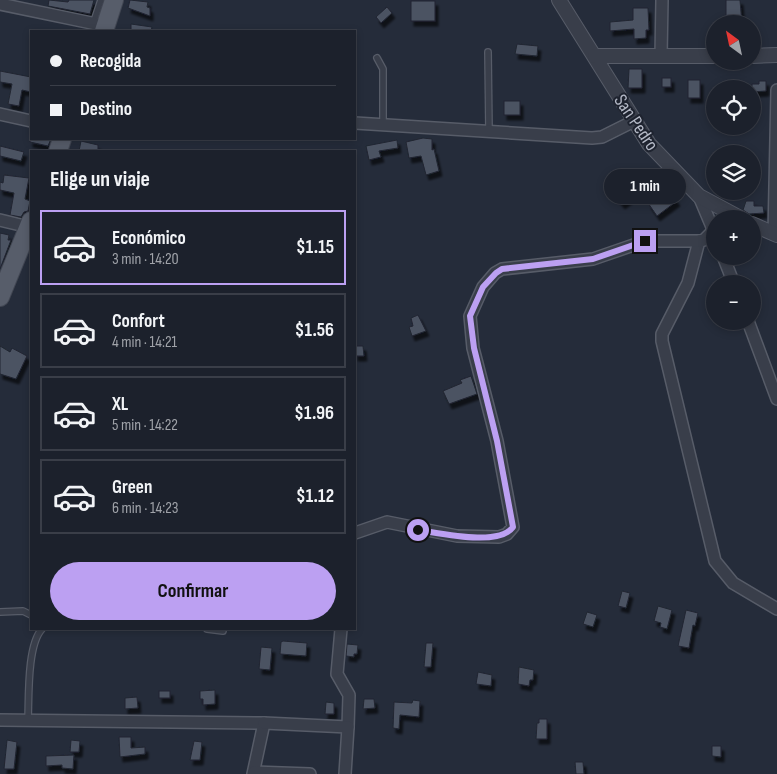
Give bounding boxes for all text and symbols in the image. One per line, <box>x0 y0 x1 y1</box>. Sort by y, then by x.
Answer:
north arrow <box>706 15 761 70</box>
map controls <box>706 15 761 330</box>
text: Recogida <box>80 50 141 73</box>
button: locate <box>706 80 761 135</box>
street label: San Pedro <box>609 90 663 155</box>
text: Destino <box>80 98 132 121</box>
button: layers <box>706 145 761 200</box>
text: Elige un viaje <box>50 166 150 193</box>
callout: 1 min <box>604 168 686 204</box>
text: 1 min <box>630 177 660 196</box>
button: + <box>706 210 761 265</box>
icon: car <box>52 225 97 270</box>
text: Económico <box>112 227 186 250</box>
route end <box>634 230 656 252</box>
text: $1.15 <box>296 236 334 259</box>
text: 3 min · 14:20 <box>112 250 179 269</box>
button: − <box>706 275 761 330</box>
icon: car <box>52 308 97 353</box>
text: Confort <box>112 310 165 333</box>
text: $1.56 <box>295 319 334 342</box>
text: 4 min · 14:21 <box>112 333 177 352</box>
icon: car <box>52 391 97 436</box>
text: XL <box>112 393 128 416</box>
text: $1.96 <box>294 402 334 425</box>
text: 5 min · 14:22 <box>112 416 178 435</box>
icon: car <box>52 474 97 519</box>
text: Green <box>112 476 152 499</box>
text: $1.12 <box>296 485 334 508</box>
text: 6 min · 14:23 <box>112 499 179 518</box>
route start <box>407 519 429 541</box>
button: Confirmar <box>50 562 336 620</box>

